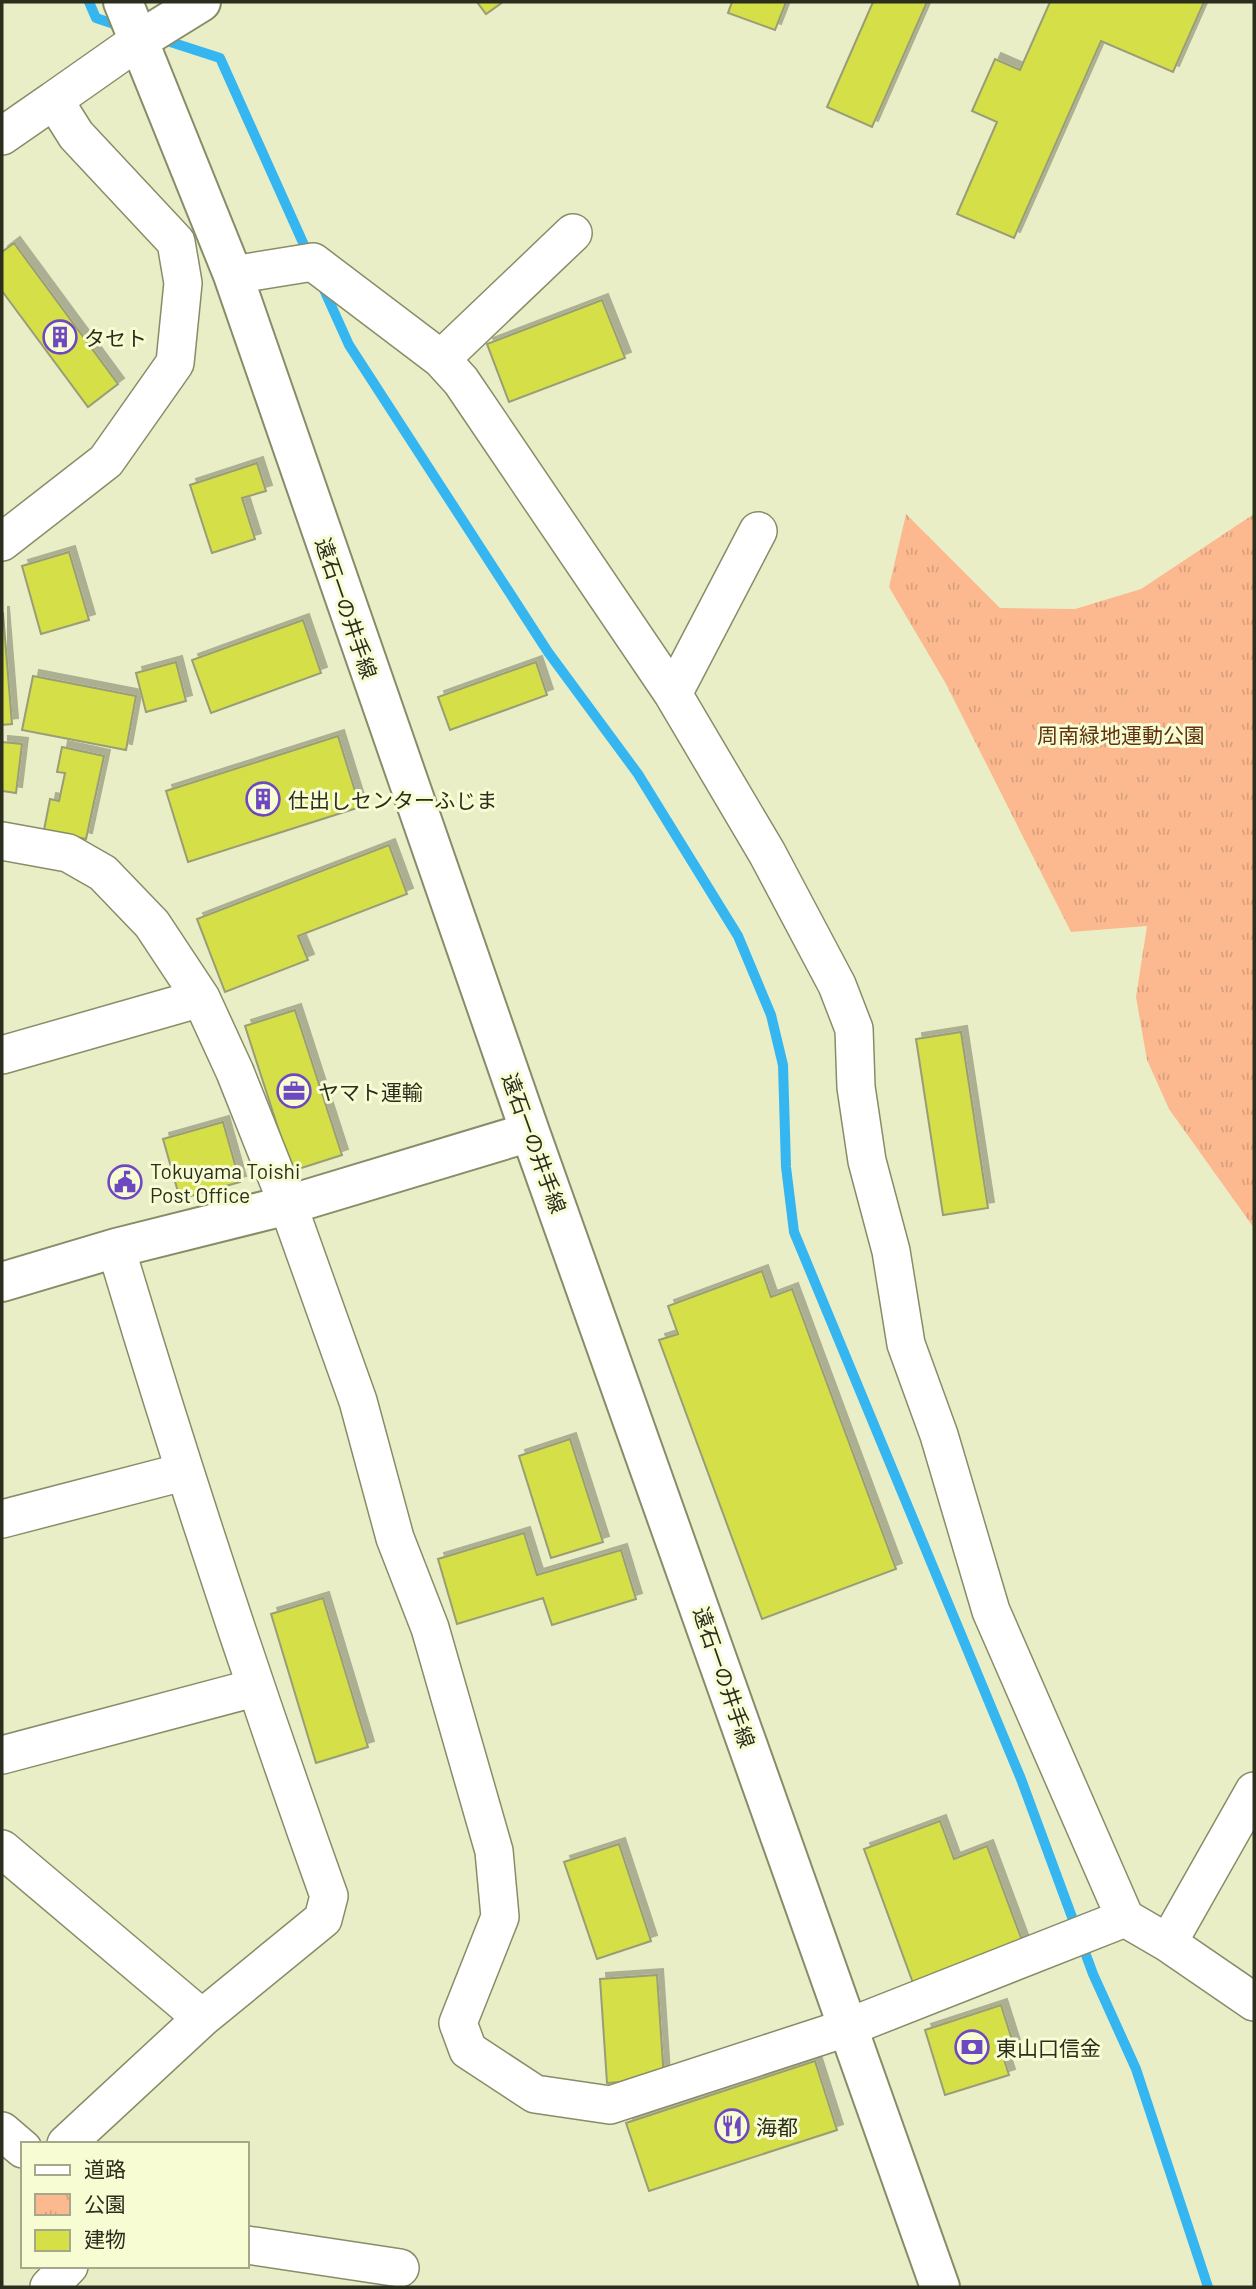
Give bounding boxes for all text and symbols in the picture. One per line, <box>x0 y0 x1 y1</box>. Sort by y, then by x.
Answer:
building icon: タセト <box>41 318 79 356</box>
place label: タセト <box>84 325 147 350</box>
street label: 遠石一の井手線 <box>311 534 383 682</box>
park label: 周南緑地運動公園 <box>1037 722 1205 747</box>
building icon: 仕出しセンターふじま <box>244 780 282 818</box>
place label: 仕出しセンターふじま <box>288 787 497 812</box>
street label: 遠石一の井手線 <box>498 1070 572 1216</box>
office icon: ヤマト運輸 <box>275 1072 313 1110</box>
place label: ヤマト運輸 <box>318 1079 423 1104</box>
place label: Tokuyama Toishi Post Office <box>150 1158 300 1207</box>
public building icon: Tokuyama Toishi Post Office <box>106 1163 144 1201</box>
street label: 遠石一の井手線 <box>689 1603 761 1751</box>
bank icon: 東山口信金 <box>953 2028 991 2066</box>
place label: 東山口信金 <box>996 2035 1101 2060</box>
restaurant icon: 海都 <box>713 2107 751 2145</box>
place label: 海都 <box>756 2114 798 2139</box>
legend <box>21 2142 248 2268</box>
text: 道路 <box>84 2156 126 2181</box>
text: 公園 <box>84 2191 126 2216</box>
text: 建物 <box>84 2226 126 2251</box>

